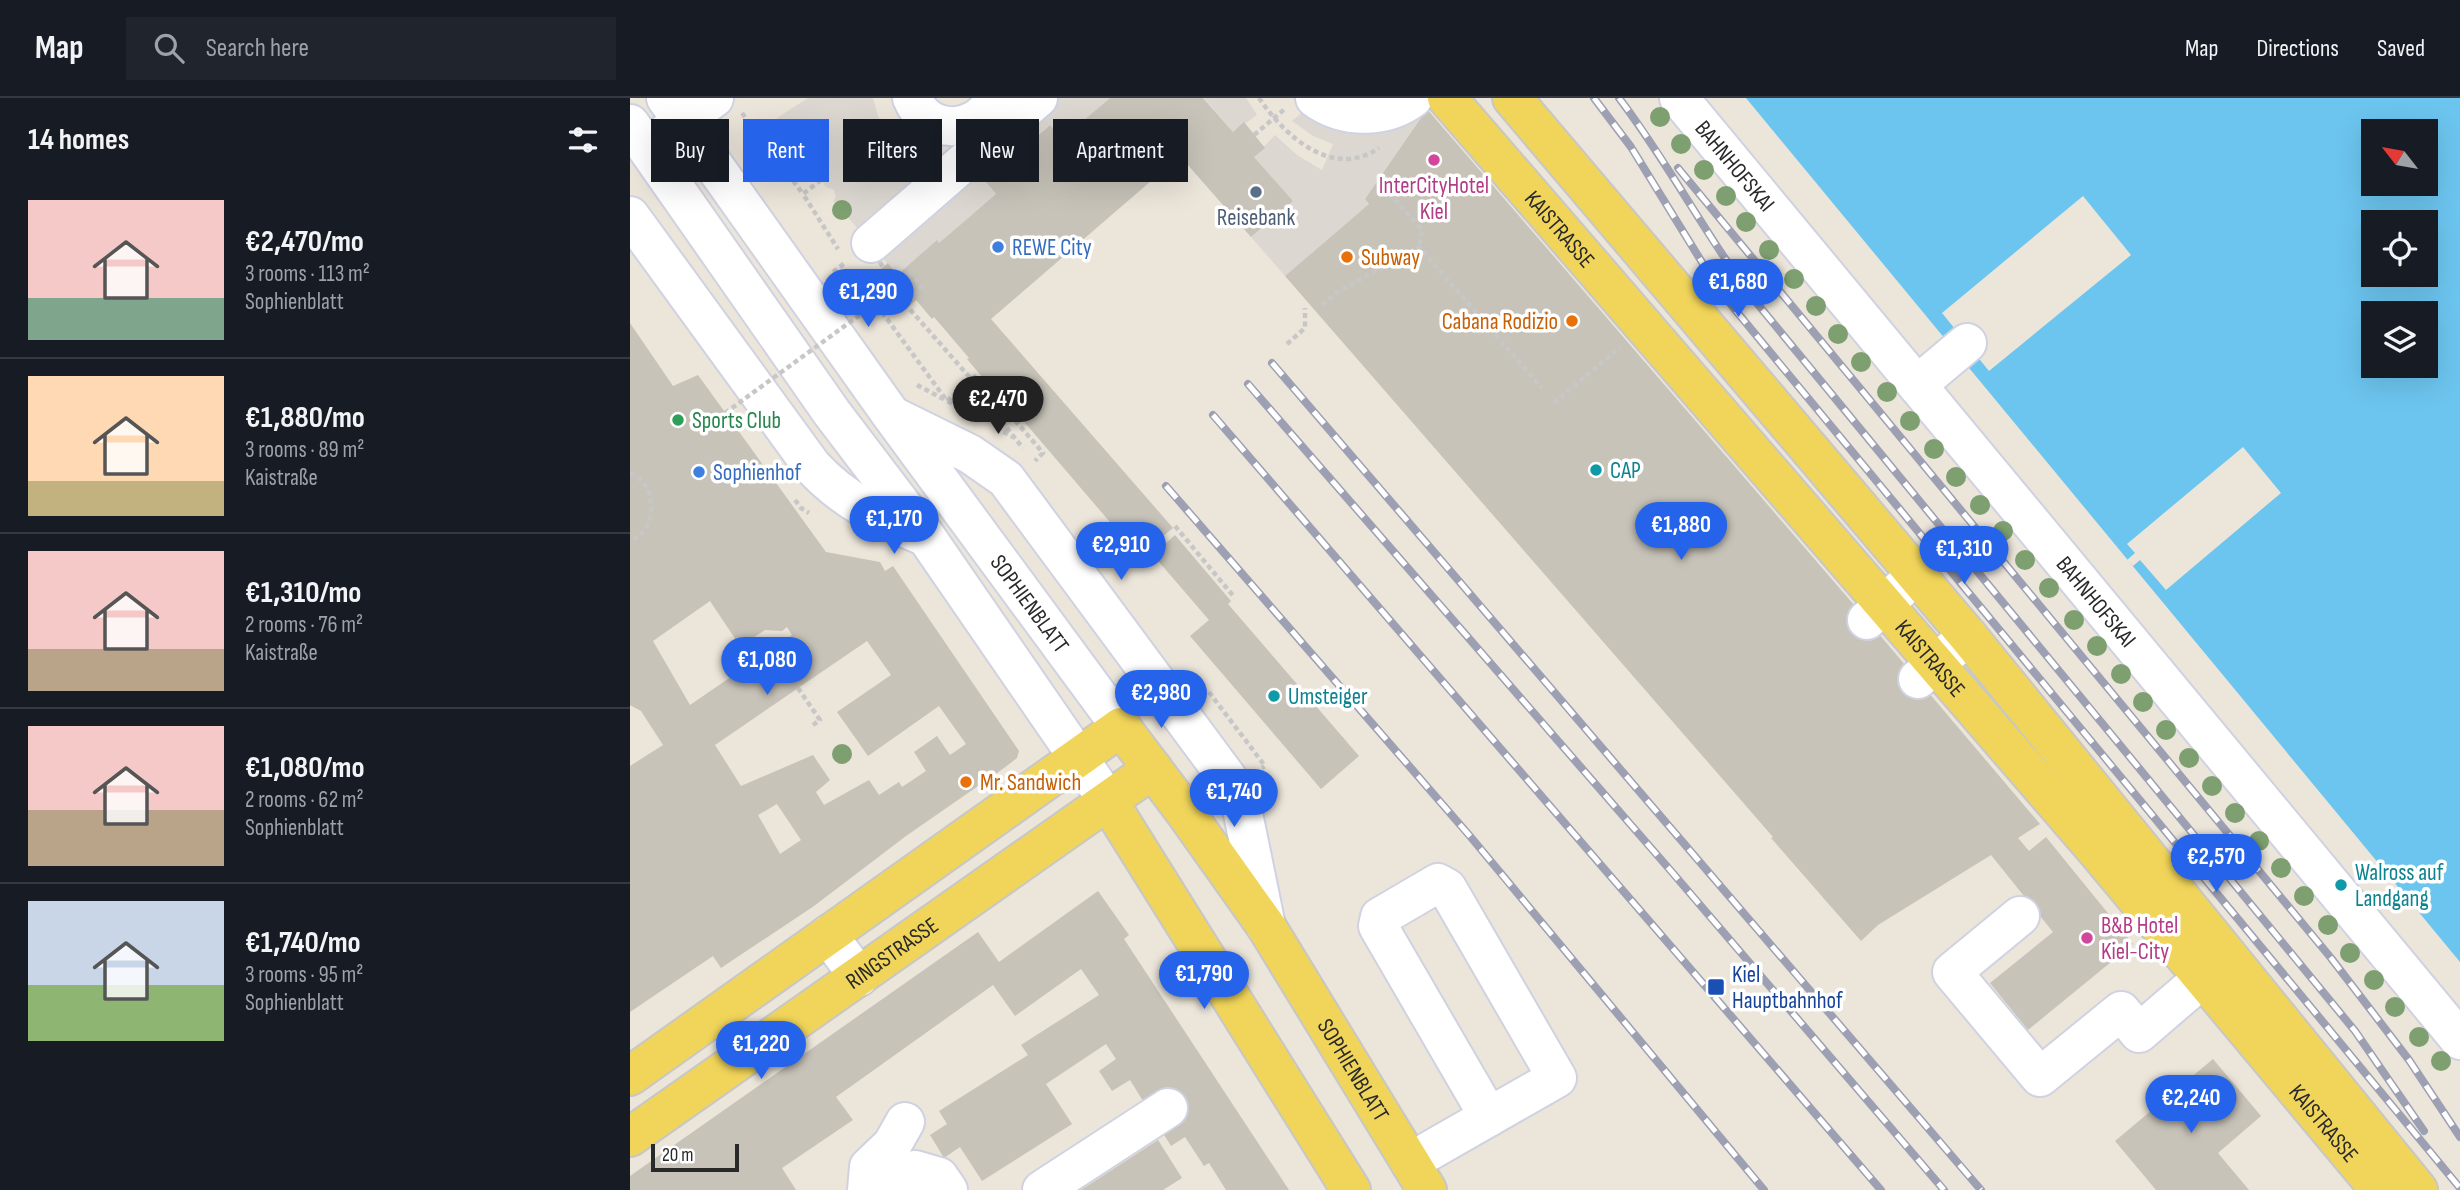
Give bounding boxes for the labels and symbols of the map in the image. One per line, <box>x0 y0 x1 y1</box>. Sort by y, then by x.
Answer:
street label: BAHNHOFSKAI <box>1689 115 1780 218</box>
north arrow <box>2361 119 2438 196</box>
marker: InterCityHotel Kiel <box>1426 152 1442 168</box>
place label: InterCityHotel Kiel <box>1379 172 1489 226</box>
marker: Reisebank <box>1248 184 1264 200</box>
street label: KAISTRASSE <box>1518 185 1600 274</box>
place label: Reisebank <box>1217 204 1295 232</box>
place label: REWE City <box>1012 234 1092 262</box>
marker: REWE City <box>990 239 1006 255</box>
place label: Subway <box>1361 244 1420 272</box>
marker: Subway <box>1339 249 1355 265</box>
pin: €1,680 <box>1681 260 1795 319</box>
pin: €1,290 <box>811 270 925 329</box>
place label: Cabana Rodizio <box>1442 308 1558 336</box>
marker: Cabana Rodizio <box>1564 313 1580 329</box>
pin: €2,470 <box>941 376 1055 436</box>
place label: Sports Club <box>692 407 781 435</box>
marker: Sports Club <box>670 412 686 428</box>
place label: CAP <box>1610 457 1641 485</box>
place label: Sophienhof <box>713 459 801 487</box>
marker: CAP <box>1588 462 1604 478</box>
marker: Sophienhof <box>691 464 707 480</box>
pin: €1,170 <box>837 496 951 556</box>
pin: €1,880 <box>1624 503 1738 562</box>
pin: €2,910 <box>1064 522 1178 582</box>
pin: €1,310 <box>1907 526 2021 586</box>
street label: SOPHIENBLATT <box>984 549 1075 659</box>
street label: BAHNHOFSKAI <box>2050 551 2142 653</box>
street label: KAISTRASSE <box>1889 614 1971 703</box>
pin: €1,080 <box>710 638 824 697</box>
pin: €2,980 <box>1104 670 1218 730</box>
place label: Umsteiger <box>1288 683 1368 711</box>
marker: Umsteiger <box>1266 688 1282 704</box>
place label: Mr. Sandwich <box>980 769 1081 797</box>
pin: €1,740 <box>1177 770 1291 829</box>
marker: Mr. Sandwich <box>958 774 974 790</box>
pin: €2,570 <box>2159 834 2273 894</box>
place label: Walross auf Landgang <box>2355 859 2444 913</box>
marker: Walross auf Landgang <box>2333 877 2349 893</box>
street label: RINGSTRASSE <box>841 912 944 996</box>
place label: B&B Hotel Kiel-City <box>2101 912 2178 966</box>
marker: B&B Hotel Kiel-City <box>2079 930 2095 946</box>
pin: €1,790 <box>1147 951 1261 1011</box>
place label: Kiel Hauptbahnhof <box>1732 961 1843 1015</box>
marker: Kiel Hauptbahnhof <box>1706 977 1726 997</box>
street label: SOPHIENBLATT <box>1311 1014 1395 1127</box>
pin: €1,220 <box>704 1021 818 1081</box>
pin: €2,240 <box>2134 1076 2248 1135</box>
street label: KAISTRASSE <box>2283 1079 2364 1168</box>
scale bar <box>651 1141 738 1173</box>

